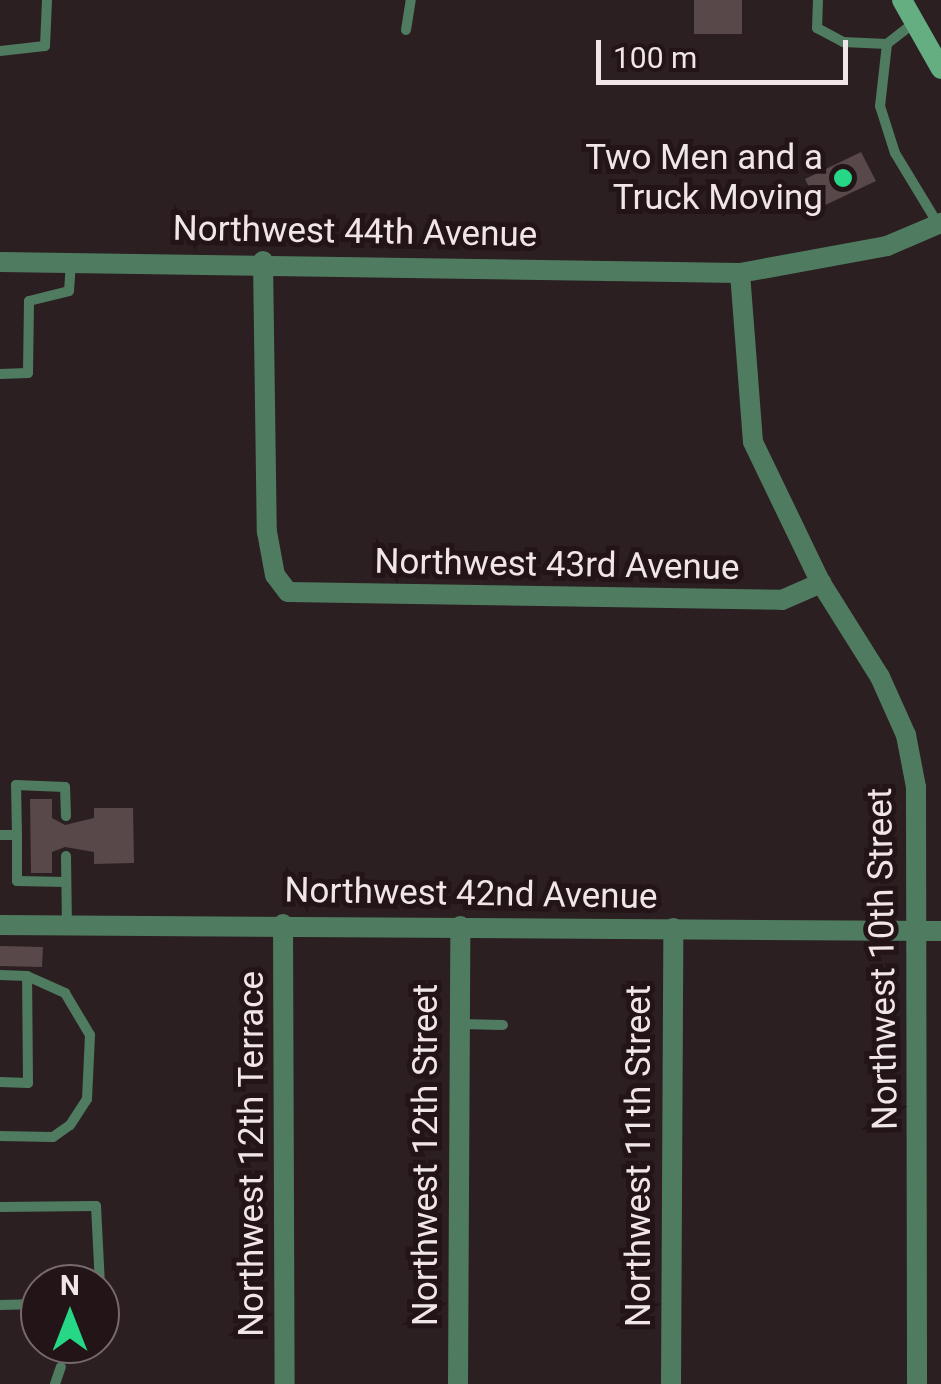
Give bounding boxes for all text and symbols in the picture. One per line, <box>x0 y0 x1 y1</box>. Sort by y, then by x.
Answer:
scale bar <box>601 20 854 82</box>
text: 100 m <box>613 40 697 75</box>
place label: Two Men and a Truck Moving <box>585 137 823 219</box>
marker: Two Men and a Truck Moving <box>832 167 854 189</box>
street label: Northwest 44th Avenue <box>172 208 538 256</box>
street label: Northwest 43rd Avenue <box>374 541 740 589</box>
street label: Northwest 10th Street <box>859 787 907 1131</box>
street label: Northwest 42nd Avenue <box>284 870 658 918</box>
street label: Northwest 12th Terrace <box>231 971 273 1337</box>
street label: Northwest 12th Street <box>405 984 447 1326</box>
street label: Northwest 11th Street <box>618 985 660 1327</box>
north arrow <box>20 1264 120 1364</box>
text: N <box>60 1269 80 1302</box>

